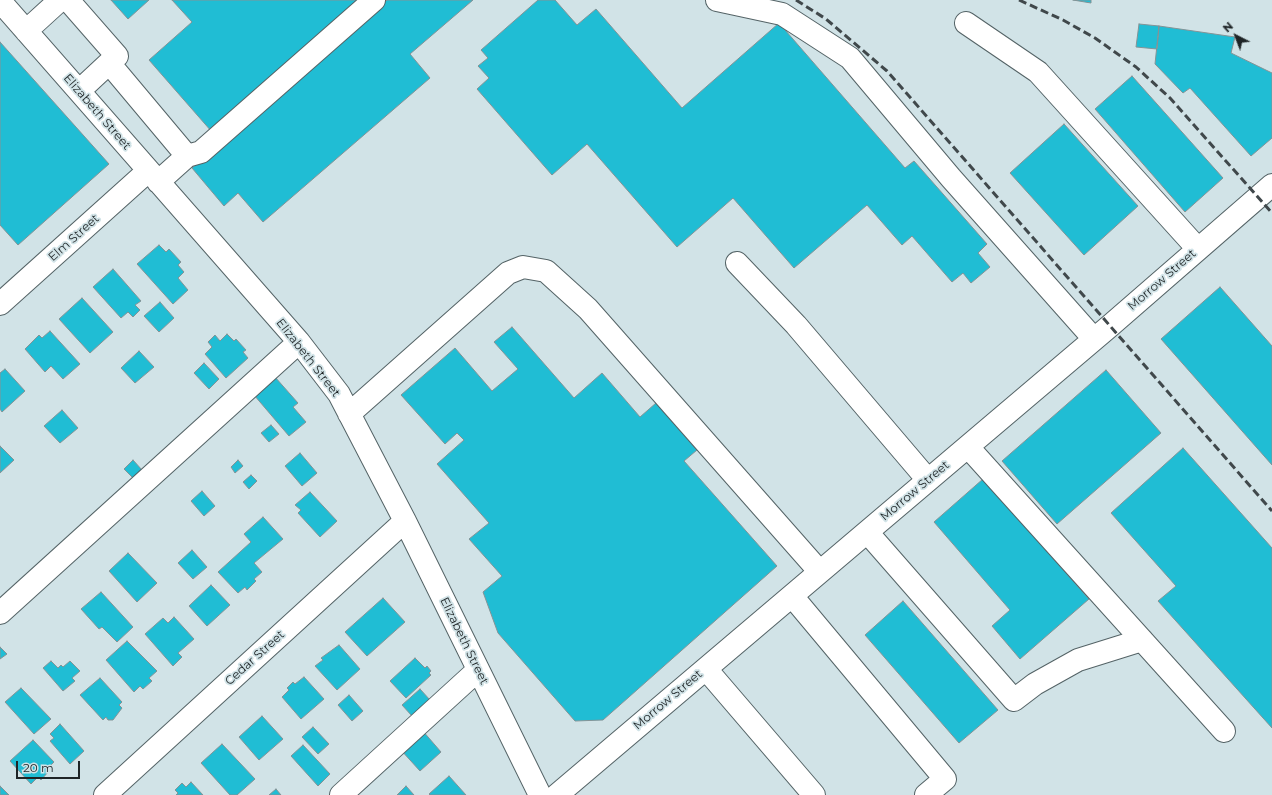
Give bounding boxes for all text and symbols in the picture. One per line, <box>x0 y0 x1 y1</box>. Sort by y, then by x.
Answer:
north arrow <box>1216 16 1256 56</box>
text: N <box>1220 19 1236 35</box>
street label: Elizabeth Street <box>60 71 134 153</box>
street label: Elm Street <box>46 211 102 265</box>
street label: Morrow Street <box>1125 246 1199 314</box>
street label: Elizabeth Street <box>273 316 343 400</box>
street label: Morrow Street <box>878 458 952 524</box>
street label: Elizabeth Street <box>437 595 491 687</box>
street label: Cedar Street <box>222 628 288 688</box>
street label: Morrow Street <box>631 667 705 733</box>
scale bar <box>18 753 82 779</box>
text: 20 m <box>23 760 54 775</box>

